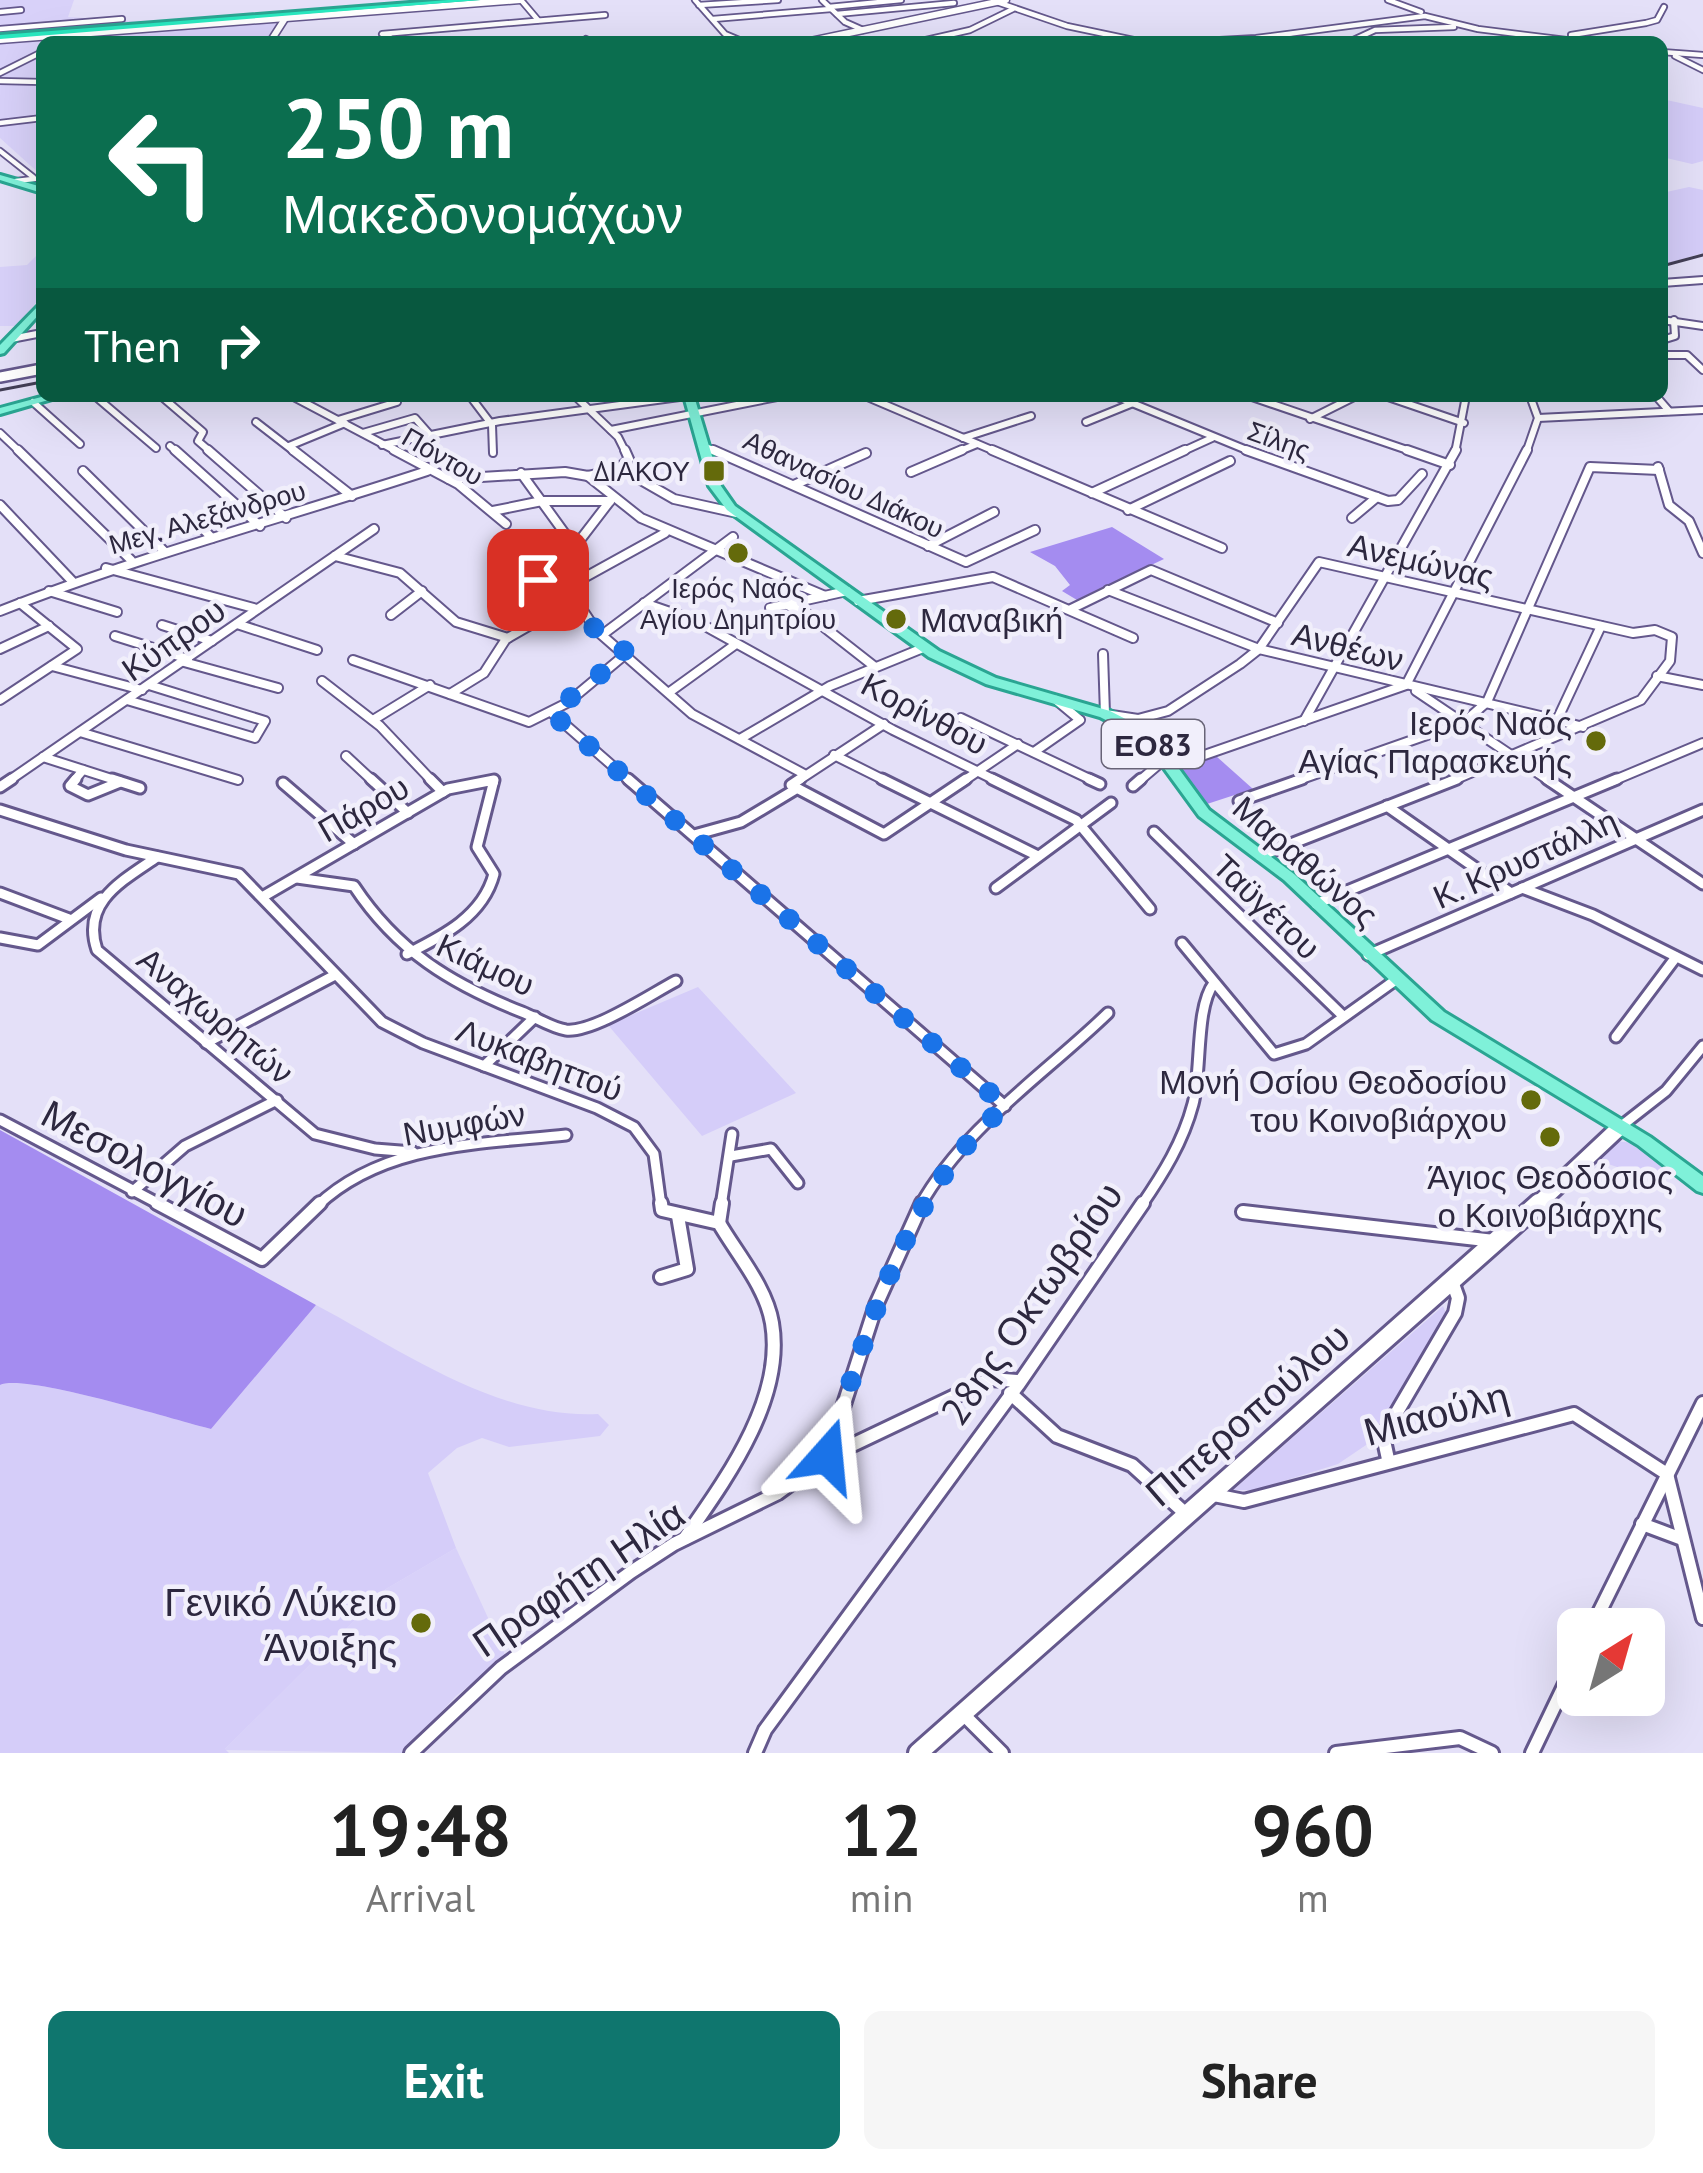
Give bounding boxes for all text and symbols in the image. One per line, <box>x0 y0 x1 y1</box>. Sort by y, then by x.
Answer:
text: 250 m <box>282 72 514 181</box>
icon: left <box>84 84 240 240</box>
text: Μακεδονομάχων <box>282 178 683 248</box>
icon: right <box>205 312 271 378</box>
text: Then <box>84 316 181 374</box>
street label: Σίλης <box>1243 413 1315 467</box>
street label: Πόντου <box>396 419 490 493</box>
street label: Αθανασίου Διάκου <box>738 423 950 545</box>
place label: ΔΙΑΚΟΥ <box>594 454 690 488</box>
marker: ΔΙΑΚΟΥ <box>701 458 727 484</box>
street label: Μεγ. Αλεξάνδρου <box>105 473 309 561</box>
street label: Ανεμώνας <box>1344 522 1498 598</box>
pin <box>487 529 589 631</box>
marker: Ιερός Ναός Αγίου Δημητρίου <box>725 540 751 566</box>
icon: arrive <box>505 547 571 613</box>
place label: Ιερός Ναός Αγίου Δημητρίου <box>640 571 836 636</box>
street label: Κύπρου <box>113 588 233 690</box>
place label: Μαναβική <box>920 598 1063 641</box>
marker: Μαναβική <box>883 606 909 632</box>
street label: Ανθέων <box>1288 611 1408 681</box>
street label: Κορίνθου <box>854 662 996 764</box>
place label: Ιερός Ναός Αγίας Παρασκευής <box>1298 701 1572 782</box>
road number: ΕΟ83 <box>1102 720 1204 768</box>
marker: Ιερός Ναός Αγίας Παρασκευής <box>1583 728 1609 754</box>
street label: Πάρου <box>310 765 416 851</box>
street label: Μαραθώνος <box>1224 786 1388 936</box>
street label: Κ. Κρυστάλλη <box>1426 798 1624 918</box>
street label: Ταϋγέτου <box>1204 844 1330 968</box>
street label: Κιάμου <box>430 923 542 1005</box>
street label: Αναχωρητών <box>129 937 303 1093</box>
street label: Λυκαβηττού <box>451 1008 629 1110</box>
place label: Μονή Οσίου Θεοδοσίου του Κοινοβιάρχου <box>1159 1060 1507 1141</box>
street label: Μεσολογγίου <box>33 1087 257 1239</box>
marker: Μονή Οσίου Θεοδοσίου του Κοινοβιάρχου <box>1518 1087 1544 1113</box>
street label: Νυμφών <box>399 1091 529 1155</box>
marker: Άγιος Θεοδόσιος ο Κοινοβιάρχης <box>1537 1124 1563 1150</box>
place label: Άγιος Θεοδόσιος ο Κοινοβιάρχης <box>1427 1155 1673 1236</box>
street label: 28ης Οκτωβρίου <box>928 1172 1134 1434</box>
street label: Πιπεροπούλου <box>1134 1311 1360 1517</box>
street label: Μιαούλη <box>1358 1369 1514 1457</box>
position arrow <box>764 1393 890 1519</box>
street label: Προφήτη Ηλία <box>462 1488 694 1668</box>
place label: Γενικό Λύκειο Άνοιξης <box>164 1576 397 1672</box>
north arrow <box>1557 1608 1665 1716</box>
map controls <box>1557 1608 1665 1716</box>
marker: Γενικό Λύκειο Άνοιξης <box>408 1610 434 1636</box>
text: 19:48 <box>329 1783 512 1876</box>
text: 12 <box>841 1783 922 1876</box>
text: 960 <box>1251 1783 1374 1876</box>
text: Arrival <box>366 1872 475 1923</box>
text: min <box>850 1872 913 1923</box>
text: m <box>1297 1872 1329 1923</box>
button: Exit <box>48 2011 840 2149</box>
button: Share <box>864 2011 1655 2149</box>

